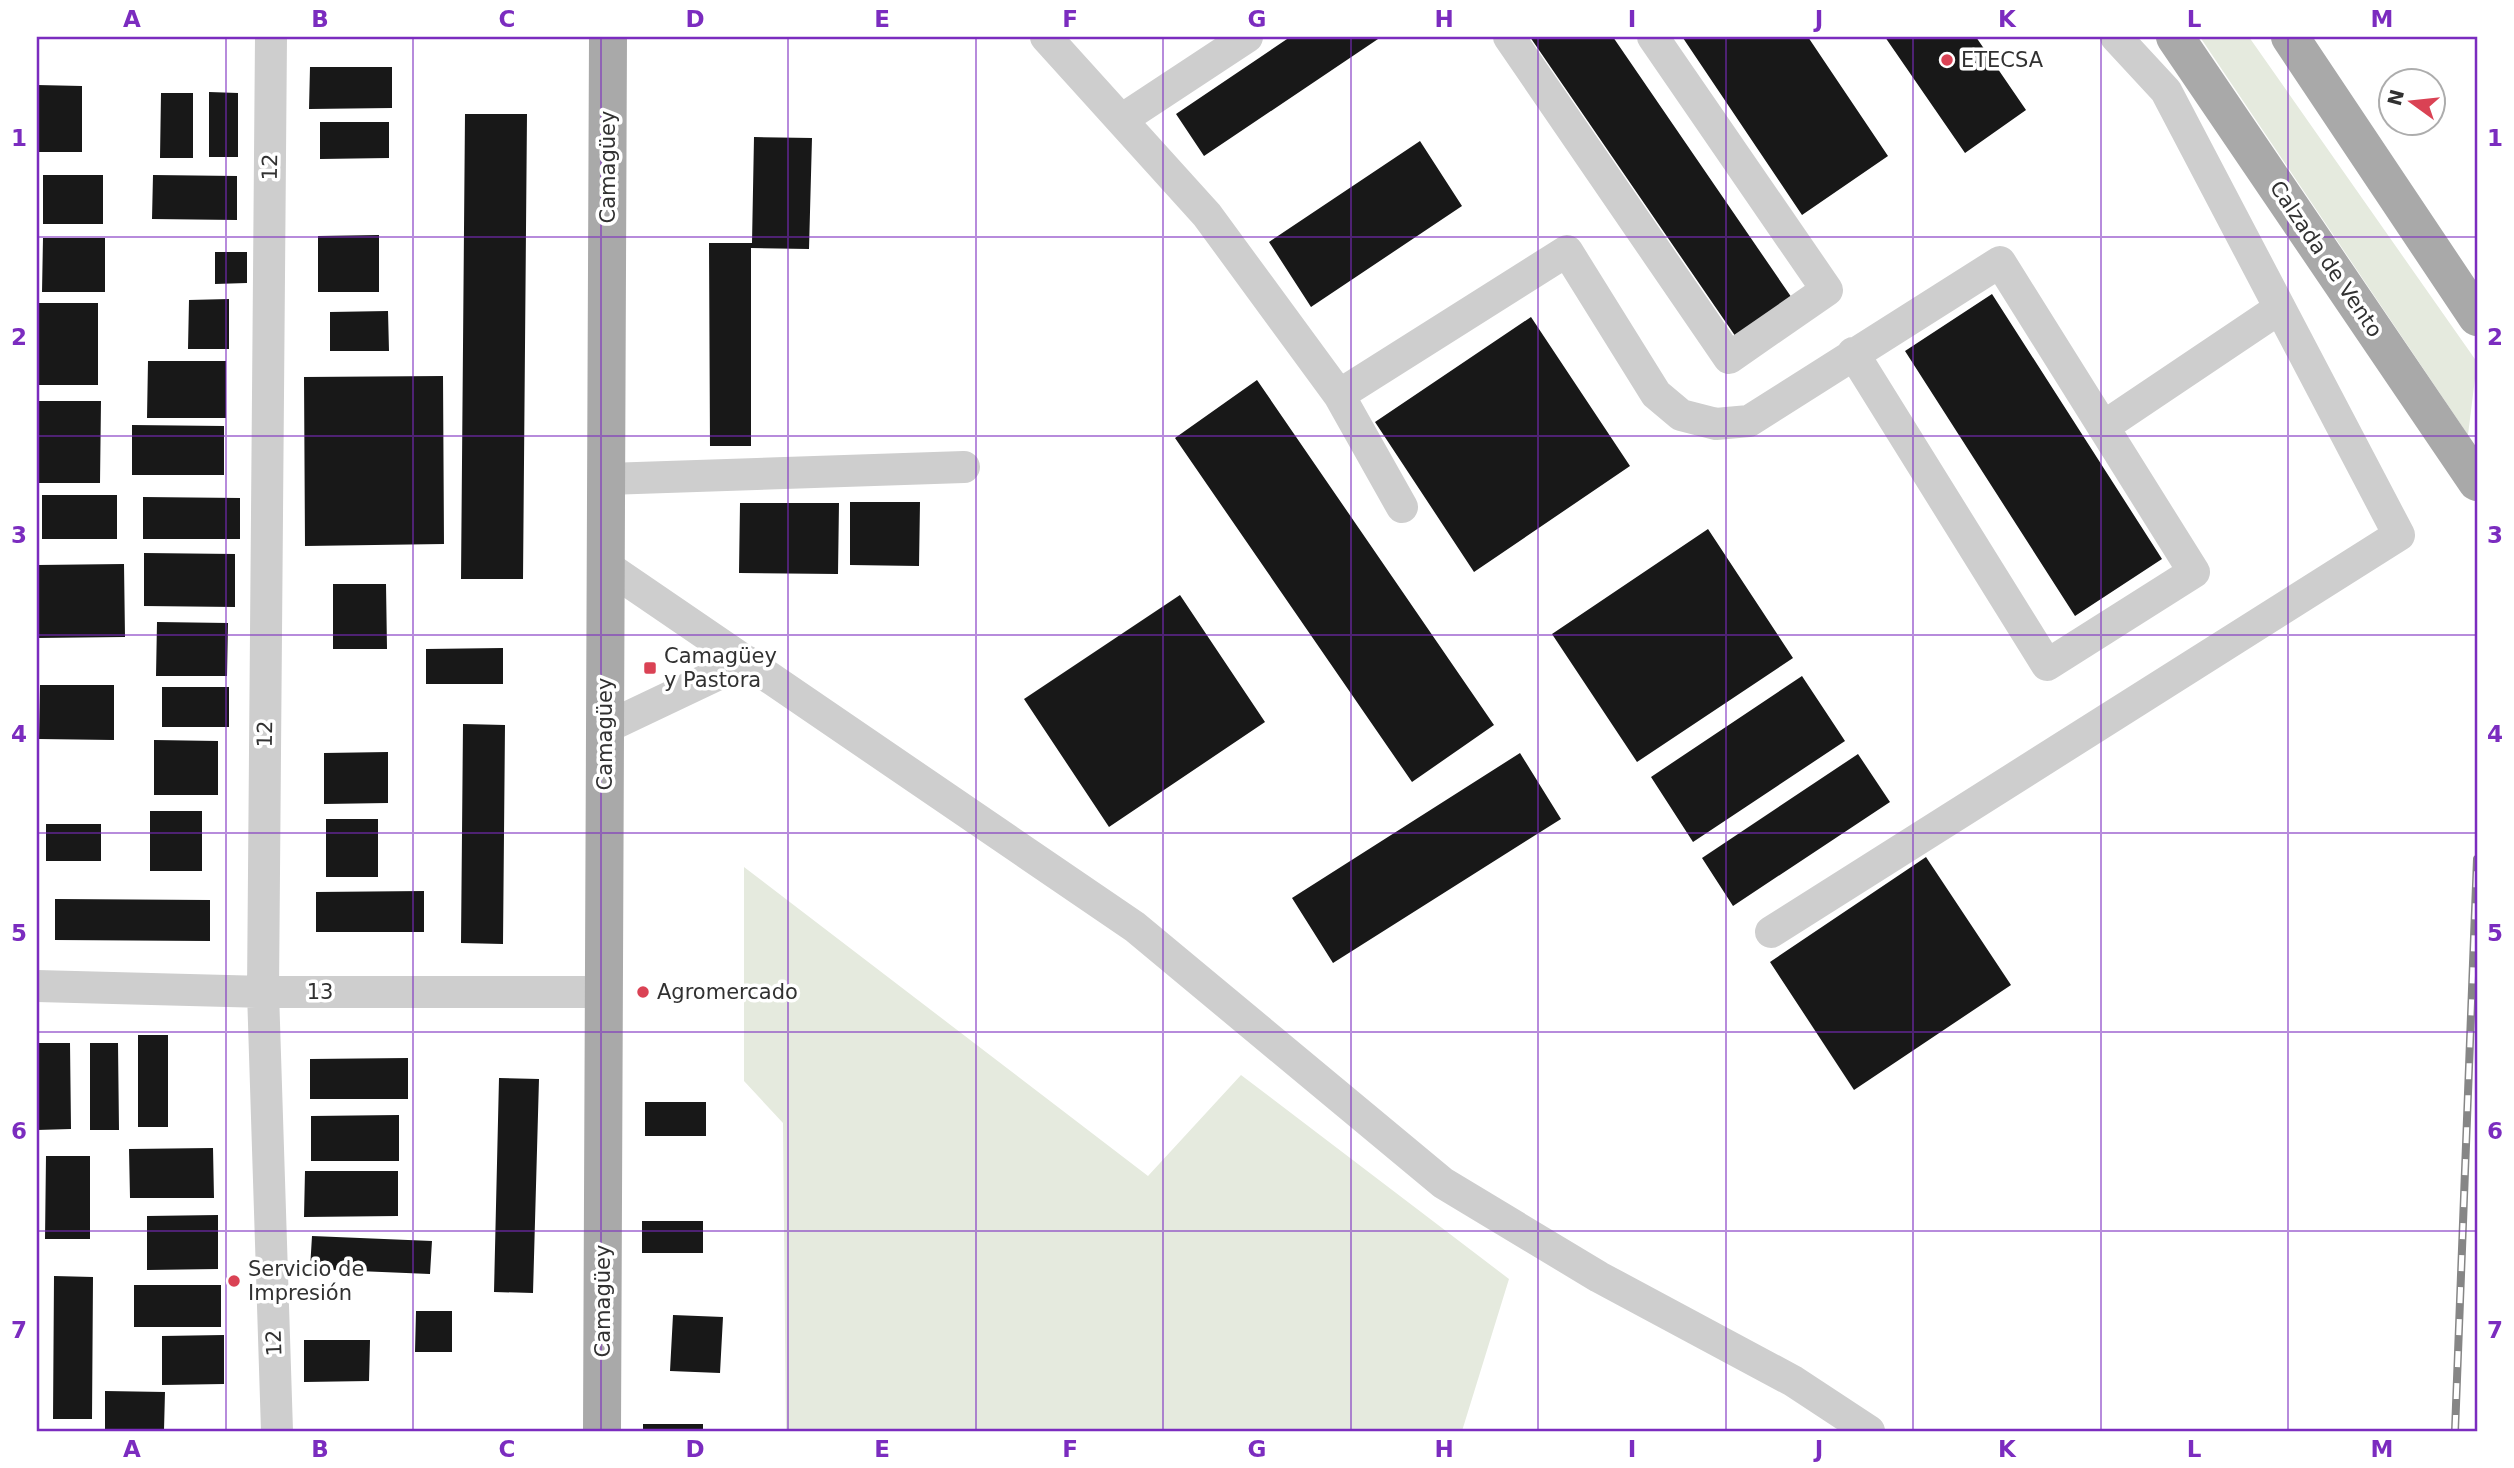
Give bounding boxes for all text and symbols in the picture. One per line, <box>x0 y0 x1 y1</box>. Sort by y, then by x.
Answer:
text: A <box>123 6 141 32</box>
text: B <box>311 6 329 32</box>
text: C <box>499 6 515 32</box>
text: D <box>685 6 705 32</box>
text: E <box>874 6 890 32</box>
text: F <box>1062 6 1078 32</box>
text: G <box>1248 6 1266 32</box>
text: H <box>1434 6 1454 32</box>
text: I <box>1628 6 1636 32</box>
text: J <box>1813 6 1823 32</box>
text: K <box>1998 6 2017 32</box>
text: L <box>2187 6 2202 32</box>
text: M <box>2371 6 2393 32</box>
place label: ETECSA <box>1961 48 2044 72</box>
marker: ETECSA <box>1939 52 1955 68</box>
north arrow <box>2378 66 2448 136</box>
text: N <box>2383 87 2408 108</box>
street label: Camagüey <box>596 111 620 223</box>
text: 1 <box>11 125 27 151</box>
text: 1 <box>2487 125 2503 151</box>
street label: 12 <box>258 153 282 181</box>
street label: Calzada de Vento <box>2265 176 2387 342</box>
text: 2 <box>11 324 27 350</box>
text: 2 <box>2487 324 2503 350</box>
text: 3 <box>11 522 27 548</box>
text: 3 <box>2487 522 2503 548</box>
place label: Camagüey y Pastora <box>664 644 777 692</box>
marker: Camagüey y Pastora <box>642 660 658 676</box>
street label: Camagüey <box>593 678 617 790</box>
street label: 12 <box>253 720 277 748</box>
text: 4 <box>11 721 27 747</box>
text: 4 <box>2487 721 2503 747</box>
text: 5 <box>11 920 27 946</box>
text: 5 <box>2487 920 2503 946</box>
street label: 13 <box>307 980 333 1004</box>
place label: Agromercado <box>657 980 798 1004</box>
marker: Agromercado <box>635 984 651 1000</box>
text: 6 <box>11 1118 27 1144</box>
text: 6 <box>2487 1118 2503 1144</box>
street label: Camagüey <box>591 1245 615 1357</box>
place label: Servicio de Impresión <box>248 1257 364 1305</box>
marker: Servicio de Impresión <box>226 1273 242 1289</box>
text: 7 <box>11 1317 27 1343</box>
text: 7 <box>2487 1317 2503 1343</box>
street label: 12 <box>262 1329 286 1357</box>
text: A <box>123 1436 141 1462</box>
text: B <box>311 1436 329 1462</box>
text: C <box>499 1436 515 1462</box>
text: D <box>685 1436 705 1462</box>
text: E <box>874 1436 890 1462</box>
text: F <box>1062 1436 1078 1462</box>
text: G <box>1248 1436 1266 1462</box>
text: H <box>1434 1436 1454 1462</box>
text: I <box>1628 1436 1636 1462</box>
text: J <box>1813 1436 1823 1462</box>
text: K <box>1998 1436 2017 1462</box>
text: L <box>2187 1436 2202 1462</box>
text: M <box>2371 1436 2393 1462</box>

